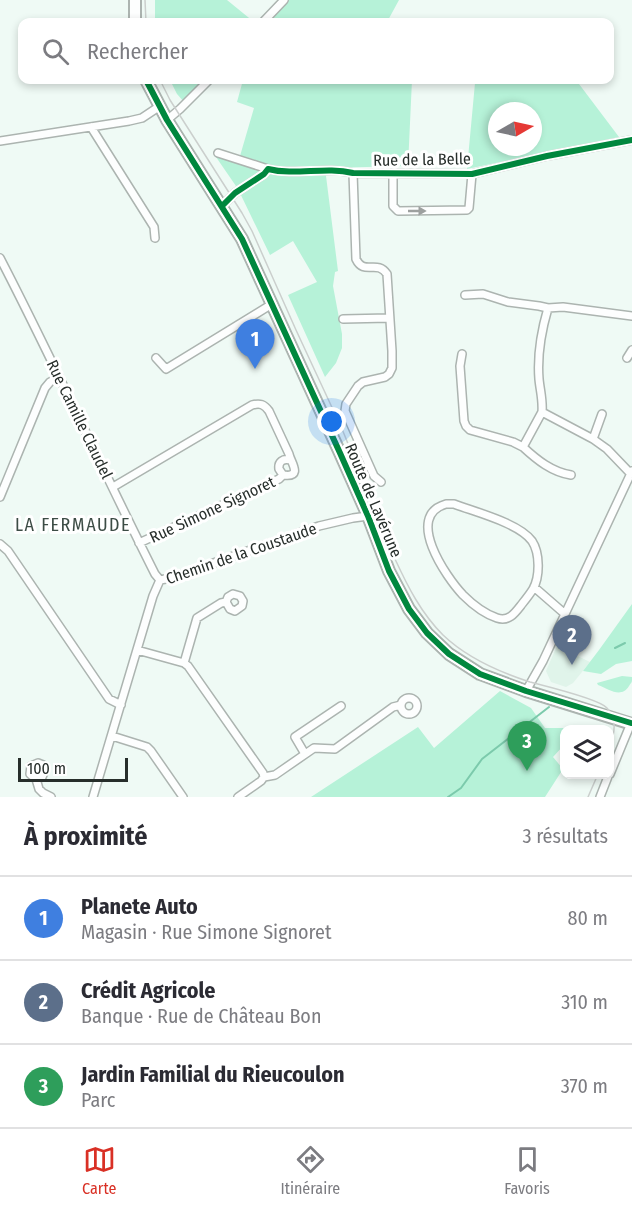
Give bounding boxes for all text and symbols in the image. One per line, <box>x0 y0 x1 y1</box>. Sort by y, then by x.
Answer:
search box <box>18 18 614 84</box>
icon: search <box>39 35 72 68</box>
text: Rechercher <box>87 38 188 65</box>
north arrow <box>488 102 542 156</box>
street label: Rue de la Belle <box>373 149 471 170</box>
one-way arrow <box>407 206 426 216</box>
pin: 1 <box>236 320 274 369</box>
street label: Rue Camille Claudel <box>43 357 117 482</box>
your location <box>317 407 346 436</box>
street label: Route de Lavérune <box>341 440 406 560</box>
street label: Rue Simone Signoret <box>146 472 279 547</box>
district label: LA FERMAUDE <box>15 514 131 536</box>
street label: Chemin de la Coustaude <box>163 519 319 588</box>
pin: 2 <box>552 616 592 665</box>
pin: 3 <box>508 722 546 771</box>
map controls <box>560 725 614 779</box>
button: layers <box>560 725 614 779</box>
scale bar <box>18 755 128 782</box>
text: 100 m <box>27 759 66 778</box>
text: À proximité <box>24 821 147 852</box>
text: 3 résultats <box>522 824 608 848</box>
text: Planete Auto <box>81 893 198 920</box>
text: 1 <box>39 906 48 930</box>
text: 80 m <box>568 906 608 930</box>
text: Magasin · Rue Simone Signoret <box>81 920 331 944</box>
text: Crédit Agricole <box>81 977 215 1004</box>
text: 2 <box>39 990 48 1014</box>
text: 310 m <box>561 990 608 1014</box>
text: Banque · Rue de Château Bon <box>81 1004 321 1028</box>
text: Jardin Familial du Rieucoulon <box>81 1061 344 1088</box>
text: 3 <box>39 1074 48 1098</box>
text: 370 m <box>561 1074 608 1098</box>
text: Parc <box>81 1088 115 1112</box>
tab: Carte <box>82 1143 116 1198</box>
tab: Itinéraire <box>280 1143 340 1198</box>
tab: Favoris <box>504 1143 550 1198</box>

